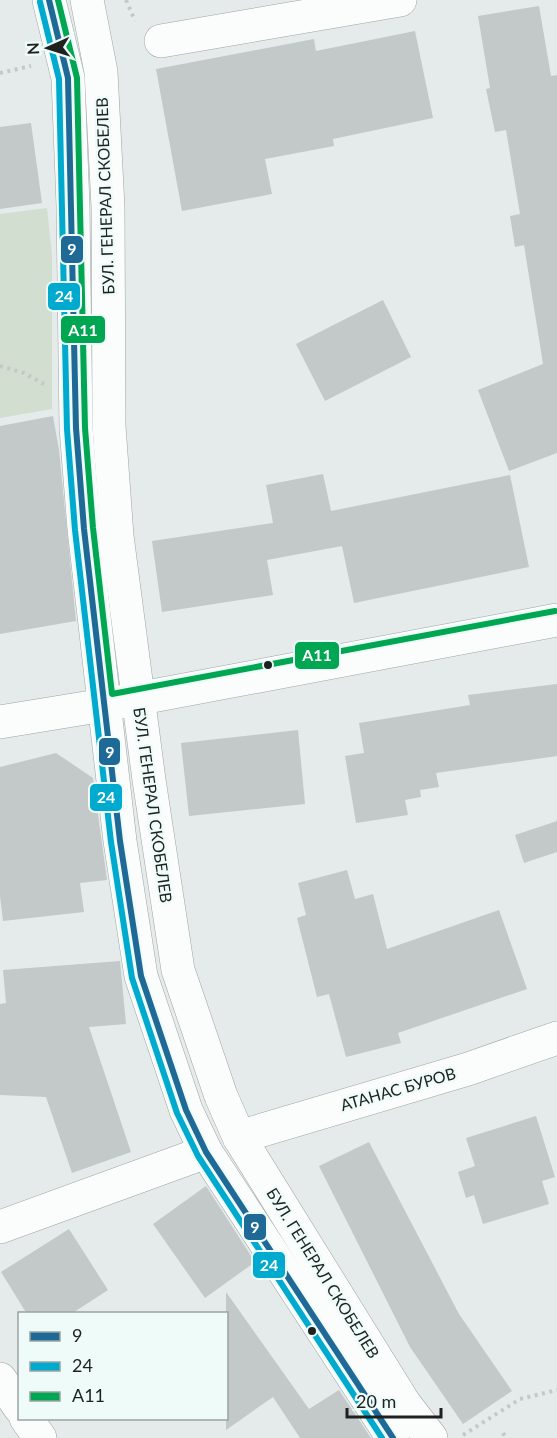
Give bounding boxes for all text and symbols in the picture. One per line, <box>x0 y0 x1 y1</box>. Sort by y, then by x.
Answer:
north arrow <box>18 18 78 78</box>
text: N <box>23 42 42 55</box>
street label: БУЛ. ГЕНЕРАЛ СКОБЕЛЕВ <box>92 97 117 295</box>
line badge: 9 <box>60 235 84 264</box>
text: 9 <box>67 239 77 258</box>
line badge: 24 <box>47 282 81 311</box>
text: 24 <box>55 286 73 305</box>
line badge: А11 <box>60 315 106 344</box>
text: А11 <box>67 320 98 339</box>
line badge: А11 <box>294 641 340 670</box>
text: А11 <box>301 645 332 664</box>
unlabelled marker <box>262 659 274 671</box>
street label: БУЛ. ГЕНЕРАЛ СКОБЕЛЕВ <box>130 706 177 904</box>
line badge: 9 <box>98 737 121 766</box>
text: 9 <box>105 742 115 761</box>
line badge: 24 <box>89 783 123 812</box>
text: 24 <box>97 787 115 806</box>
street label: АТАНАС БУРОВ <box>338 1063 458 1114</box>
street label: БУЛ. ГЕНЕРАЛ СКОБЕЛЕВ <box>263 1184 384 1361</box>
line badge: 9 <box>243 1213 267 1241</box>
text: 9 <box>250 1217 260 1236</box>
line badge: 24 <box>252 1251 286 1279</box>
text: 24 <box>260 1255 278 1274</box>
legend <box>18 1312 228 1420</box>
text: 9 <box>72 1324 82 1346</box>
unlabelled marker <box>306 1325 318 1337</box>
text: 24 <box>72 1354 93 1376</box>
scale bar <box>347 1381 442 1419</box>
text: А11 <box>72 1384 105 1406</box>
text: 20 m <box>356 1390 396 1412</box>

